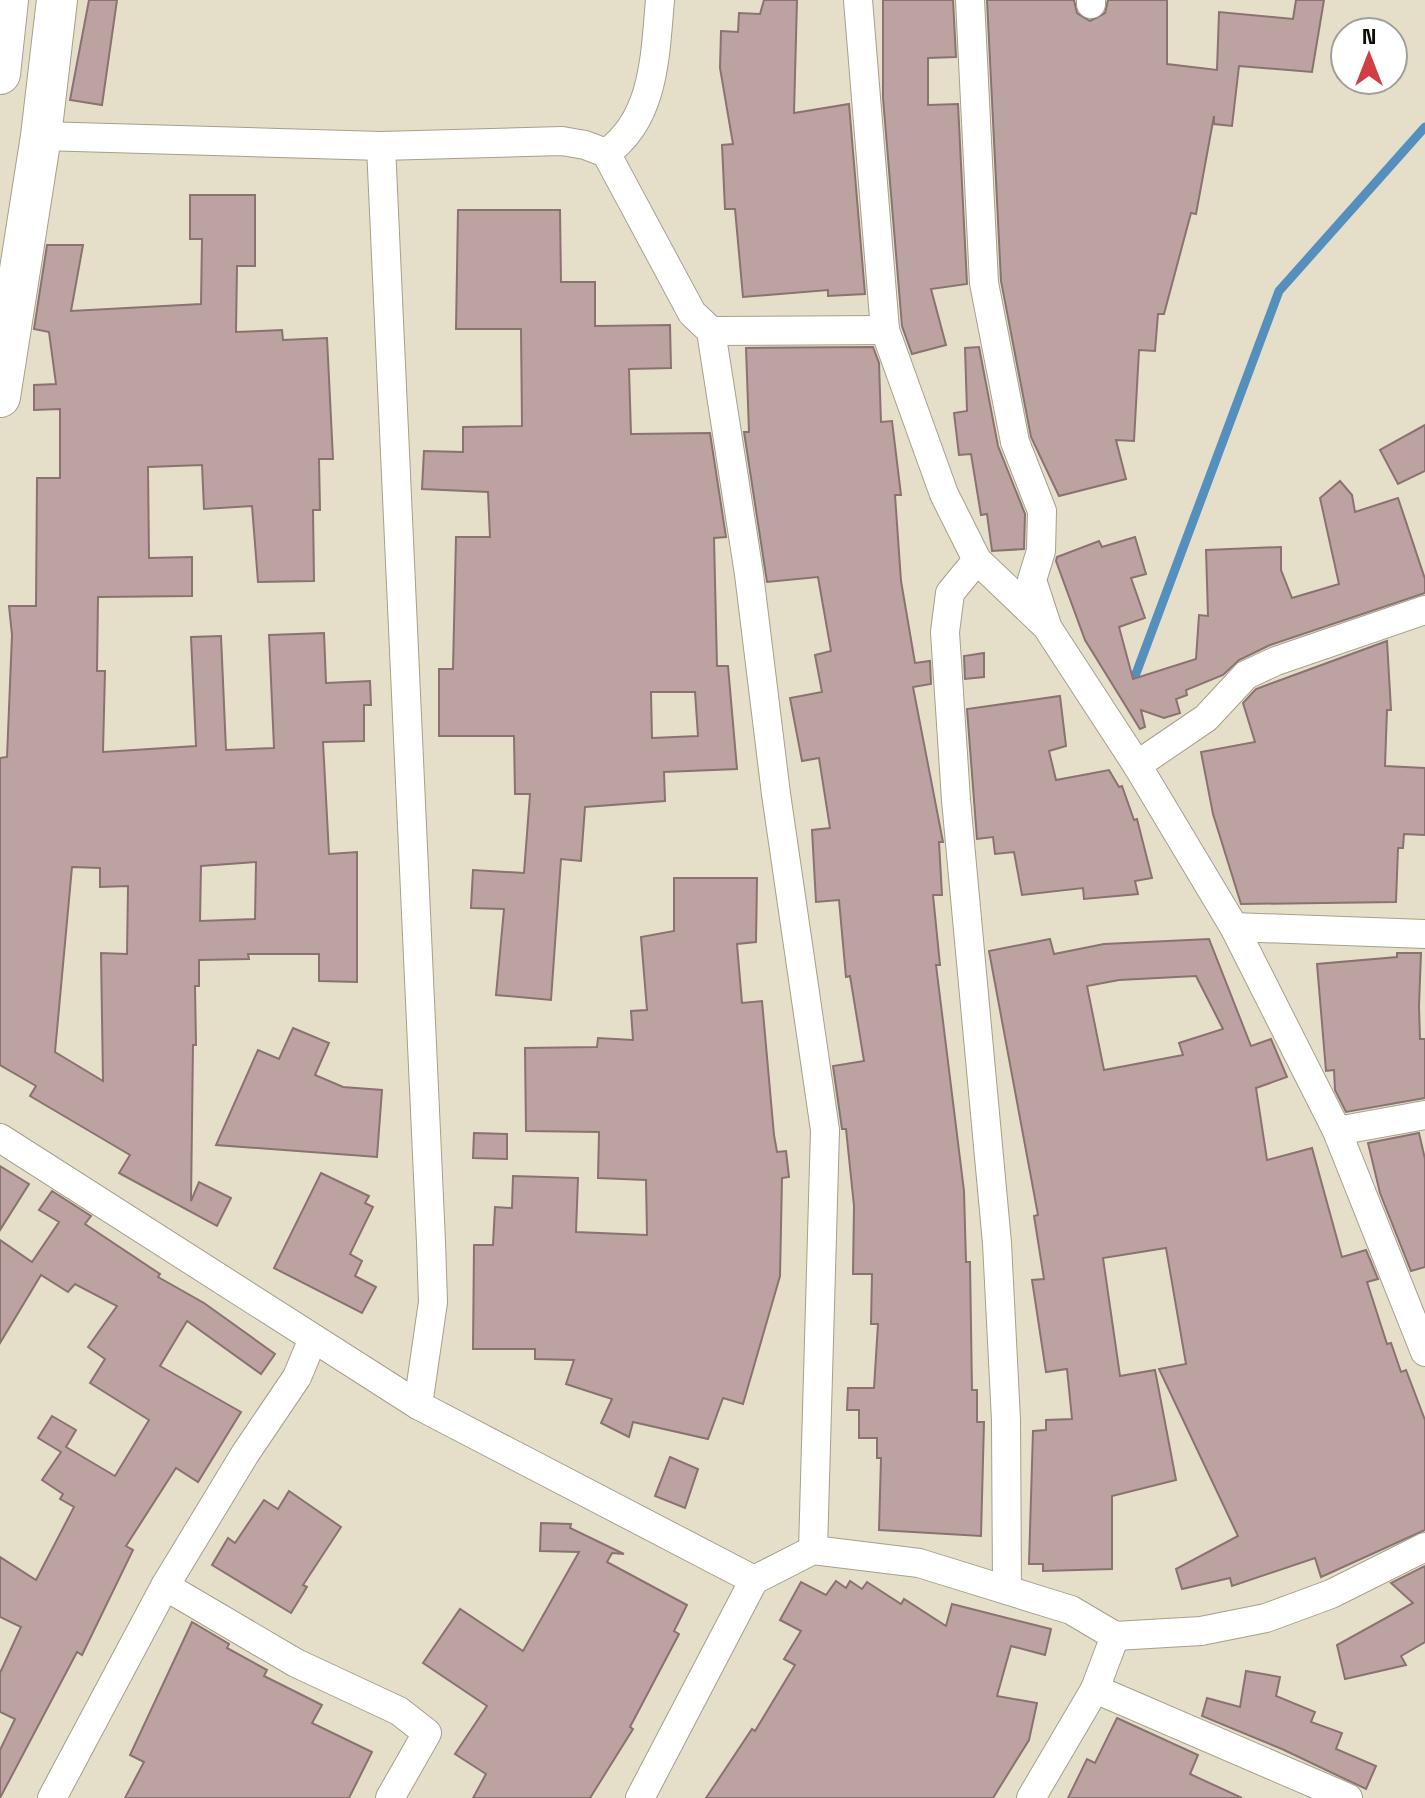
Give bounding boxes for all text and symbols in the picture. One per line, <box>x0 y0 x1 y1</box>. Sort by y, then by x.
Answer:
north arrow <box>1329 16 1409 96</box>
text: N <box>1362 22 1376 50</box>

